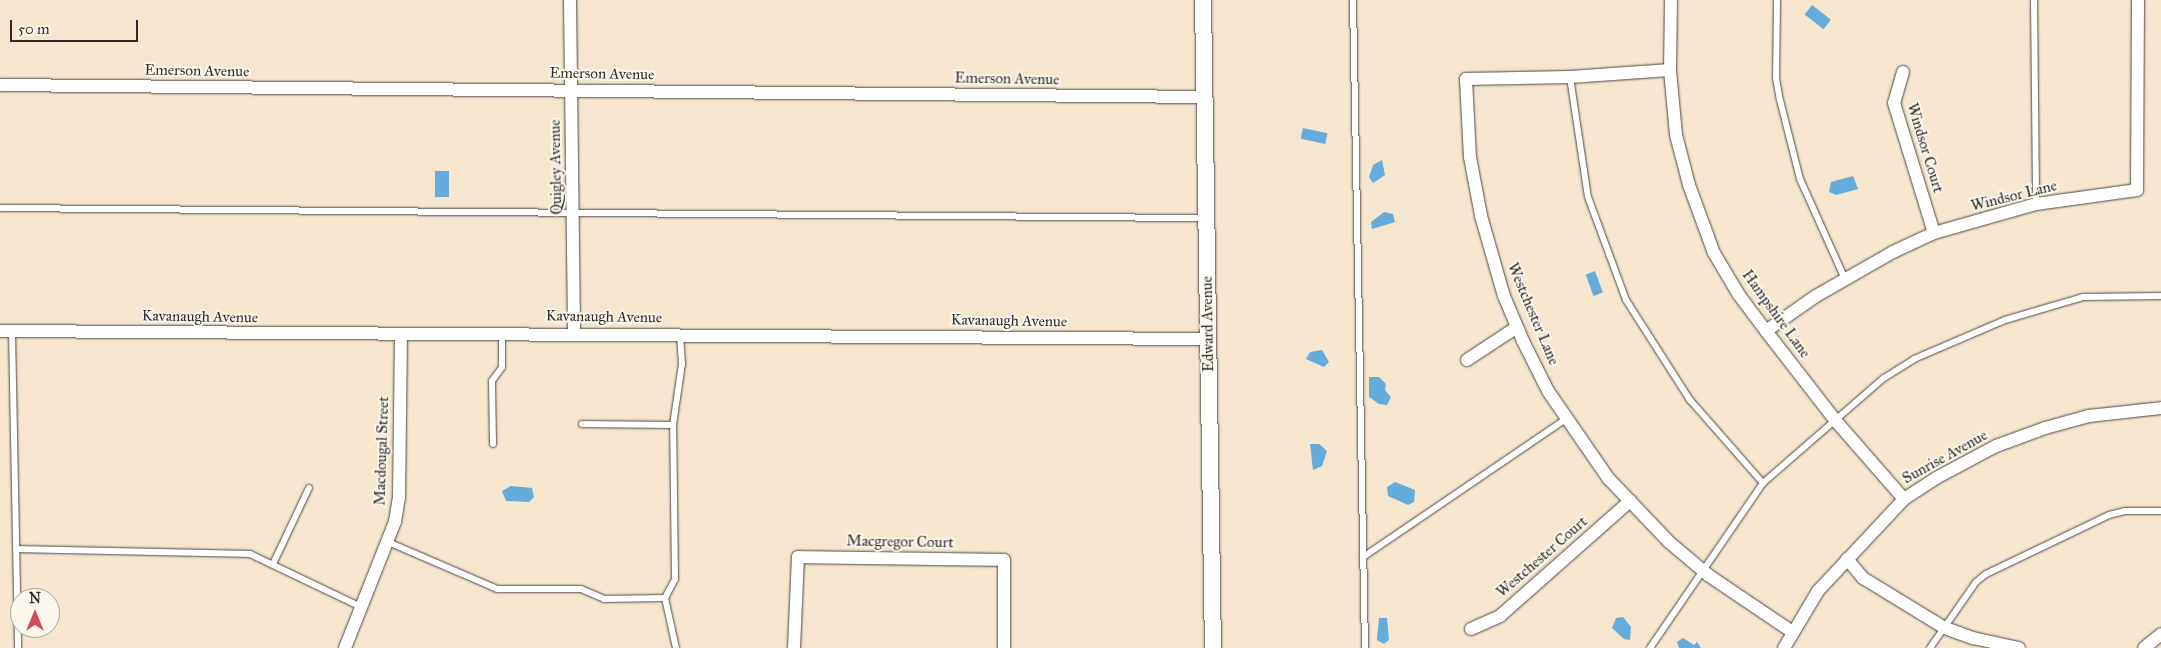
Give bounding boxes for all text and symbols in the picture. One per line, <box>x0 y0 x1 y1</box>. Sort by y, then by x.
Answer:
scale bar <box>12 10 140 42</box>
text: 50 m <box>18 20 50 38</box>
street label: Emerson Avenue <box>145 61 249 81</box>
street label: Emerson Avenue <box>550 64 654 84</box>
street label: Emerson Avenue <box>955 69 1059 89</box>
street label: Windsor Court <box>1903 101 1947 195</box>
street label: Quigley Avenue <box>546 119 566 215</box>
street label: Windsor Lane <box>1969 177 2059 215</box>
street label: Westchester Lane <box>1503 260 1563 368</box>
street label: Hampshire Lane <box>1738 267 1814 361</box>
street label: Edward Avenue <box>1198 276 1218 372</box>
street label: Kavanaugh Avenue <box>142 307 258 327</box>
street label: Kavanaugh Avenue <box>546 307 662 327</box>
street label: Kavanaugh Avenue <box>951 311 1067 331</box>
street label: Macdougal Street <box>371 396 393 506</box>
street label: Sunrise Avenue <box>1899 426 1991 488</box>
street label: Westchester Court <box>1493 513 1591 601</box>
street label: Macgregor Court <box>846 532 954 552</box>
north arrow <box>10 588 60 638</box>
text: N <box>29 590 41 607</box>

